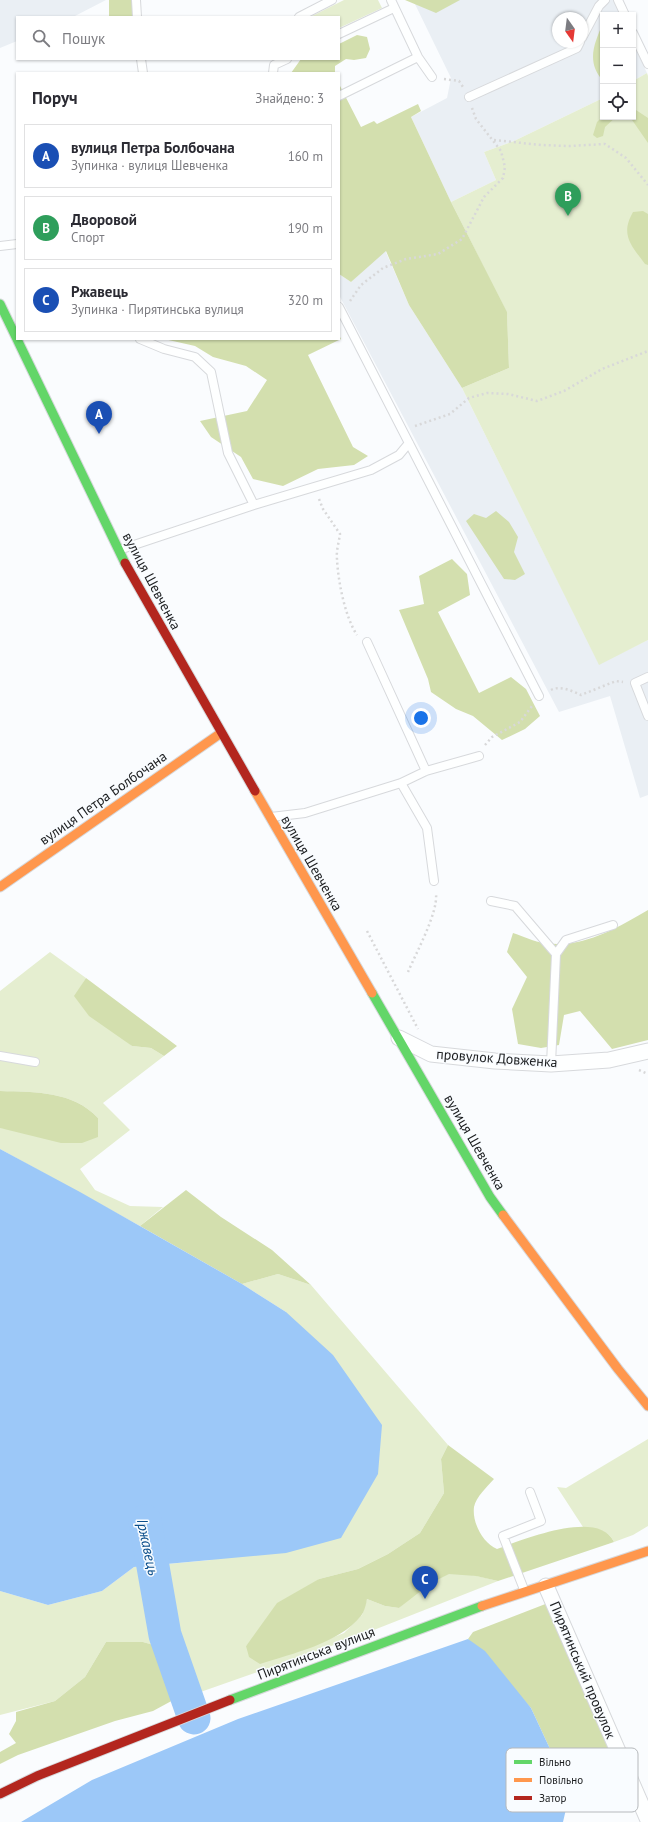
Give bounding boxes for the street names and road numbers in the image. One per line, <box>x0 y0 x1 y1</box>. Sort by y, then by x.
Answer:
street label: вулиця Шевченка <box>119 529 185 633</box>
street label: вулиця Петра Болбочана <box>36 747 170 849</box>
street label: вулиця Шевченка <box>277 812 347 914</box>
street label: провулок Довженка <box>436 1045 558 1071</box>
street label: вулиця Шевченка <box>440 1091 510 1193</box>
street label: Пирятинський провулок <box>546 1599 620 1742</box>
street label: Пирятинська вулиця <box>255 1622 377 1684</box>

